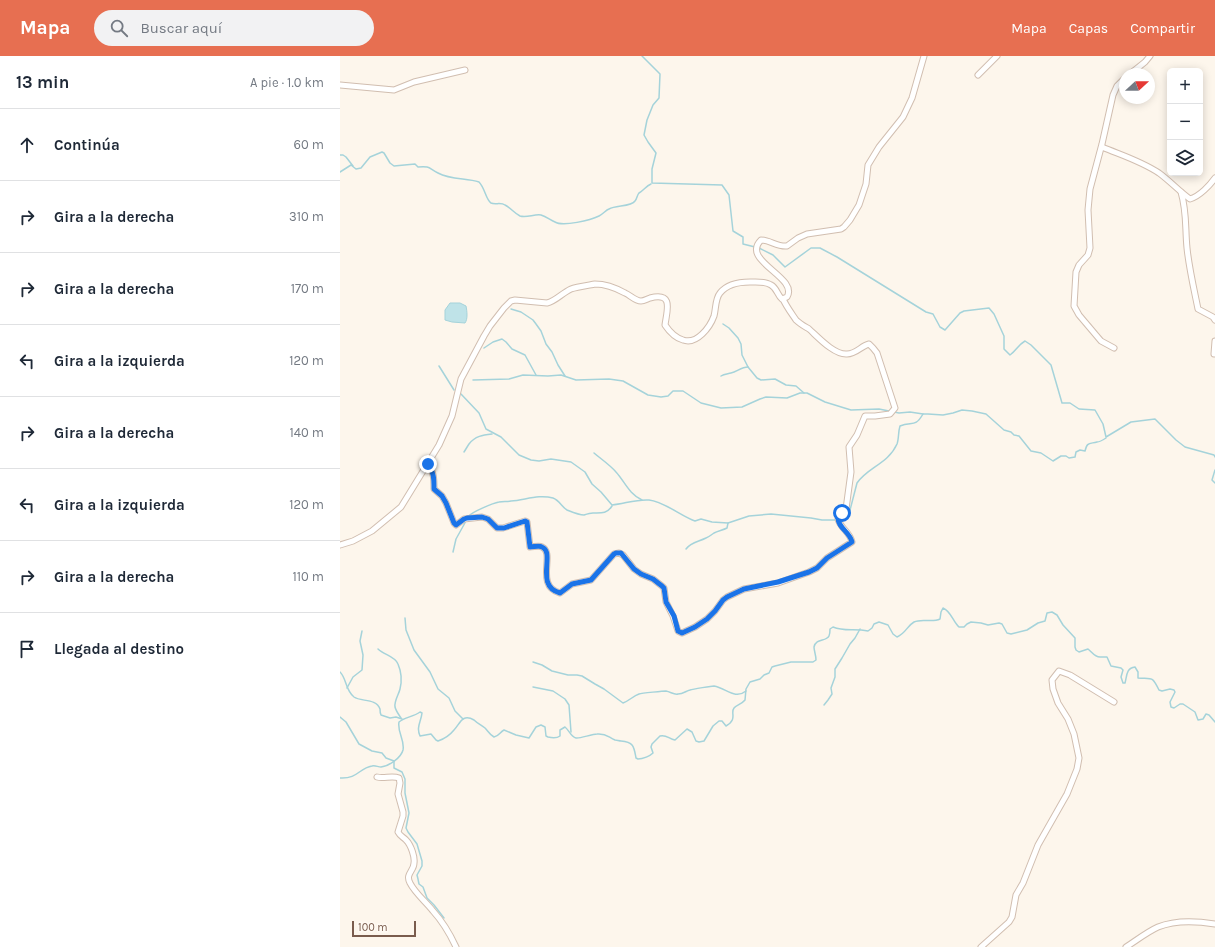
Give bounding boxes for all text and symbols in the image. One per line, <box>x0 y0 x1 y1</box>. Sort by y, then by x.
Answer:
search box <box>94 10 374 46</box>
text: Mapa <box>20 17 70 39</box>
icon: search <box>108 17 130 39</box>
text: Buscar aquí <box>140 19 222 37</box>
text: Mapa <box>1011 20 1047 37</box>
text: Capas <box>1069 20 1108 37</box>
text: Compartir <box>1130 20 1195 37</box>
north arrow <box>1119 68 1155 104</box>
map controls <box>1167 68 1203 176</box>
button: + <box>1167 68 1203 104</box>
text: 13 min <box>16 72 69 92</box>
text: A pie · 1.0 km <box>250 75 324 90</box>
button: − <box>1167 104 1203 140</box>
icon: ahead <box>16 134 38 156</box>
text: Continúa <box>54 136 120 154</box>
text: 60 m <box>294 137 324 152</box>
button: layers <box>1167 140 1203 176</box>
icon: right <box>16 206 38 228</box>
text: Gira a la derecha <box>54 208 174 226</box>
text: 310 m <box>289 209 324 224</box>
icon: right <box>16 278 38 300</box>
text: Gira a la derecha <box>54 280 174 298</box>
text: 170 m <box>291 281 324 296</box>
icon: left <box>16 350 38 372</box>
text: Gira a la izquierda <box>54 352 185 370</box>
text: 120 m <box>289 353 324 368</box>
icon: right <box>16 422 38 444</box>
text: Gira a la derecha <box>54 424 174 442</box>
text: 140 m <box>289 425 324 440</box>
route end <box>419 455 437 473</box>
icon: left <box>16 494 38 516</box>
text: Gira a la izquierda <box>54 496 185 514</box>
text: 120 m <box>289 497 324 512</box>
route start <box>833 504 851 522</box>
icon: right <box>16 566 38 588</box>
text: Gira a la derecha <box>54 568 174 586</box>
text: 110 m <box>292 569 324 584</box>
icon: arrive <box>16 638 38 660</box>
text: Llegada al destino <box>54 640 184 658</box>
scale bar <box>352 919 416 938</box>
text: 100 m <box>358 921 388 934</box>

